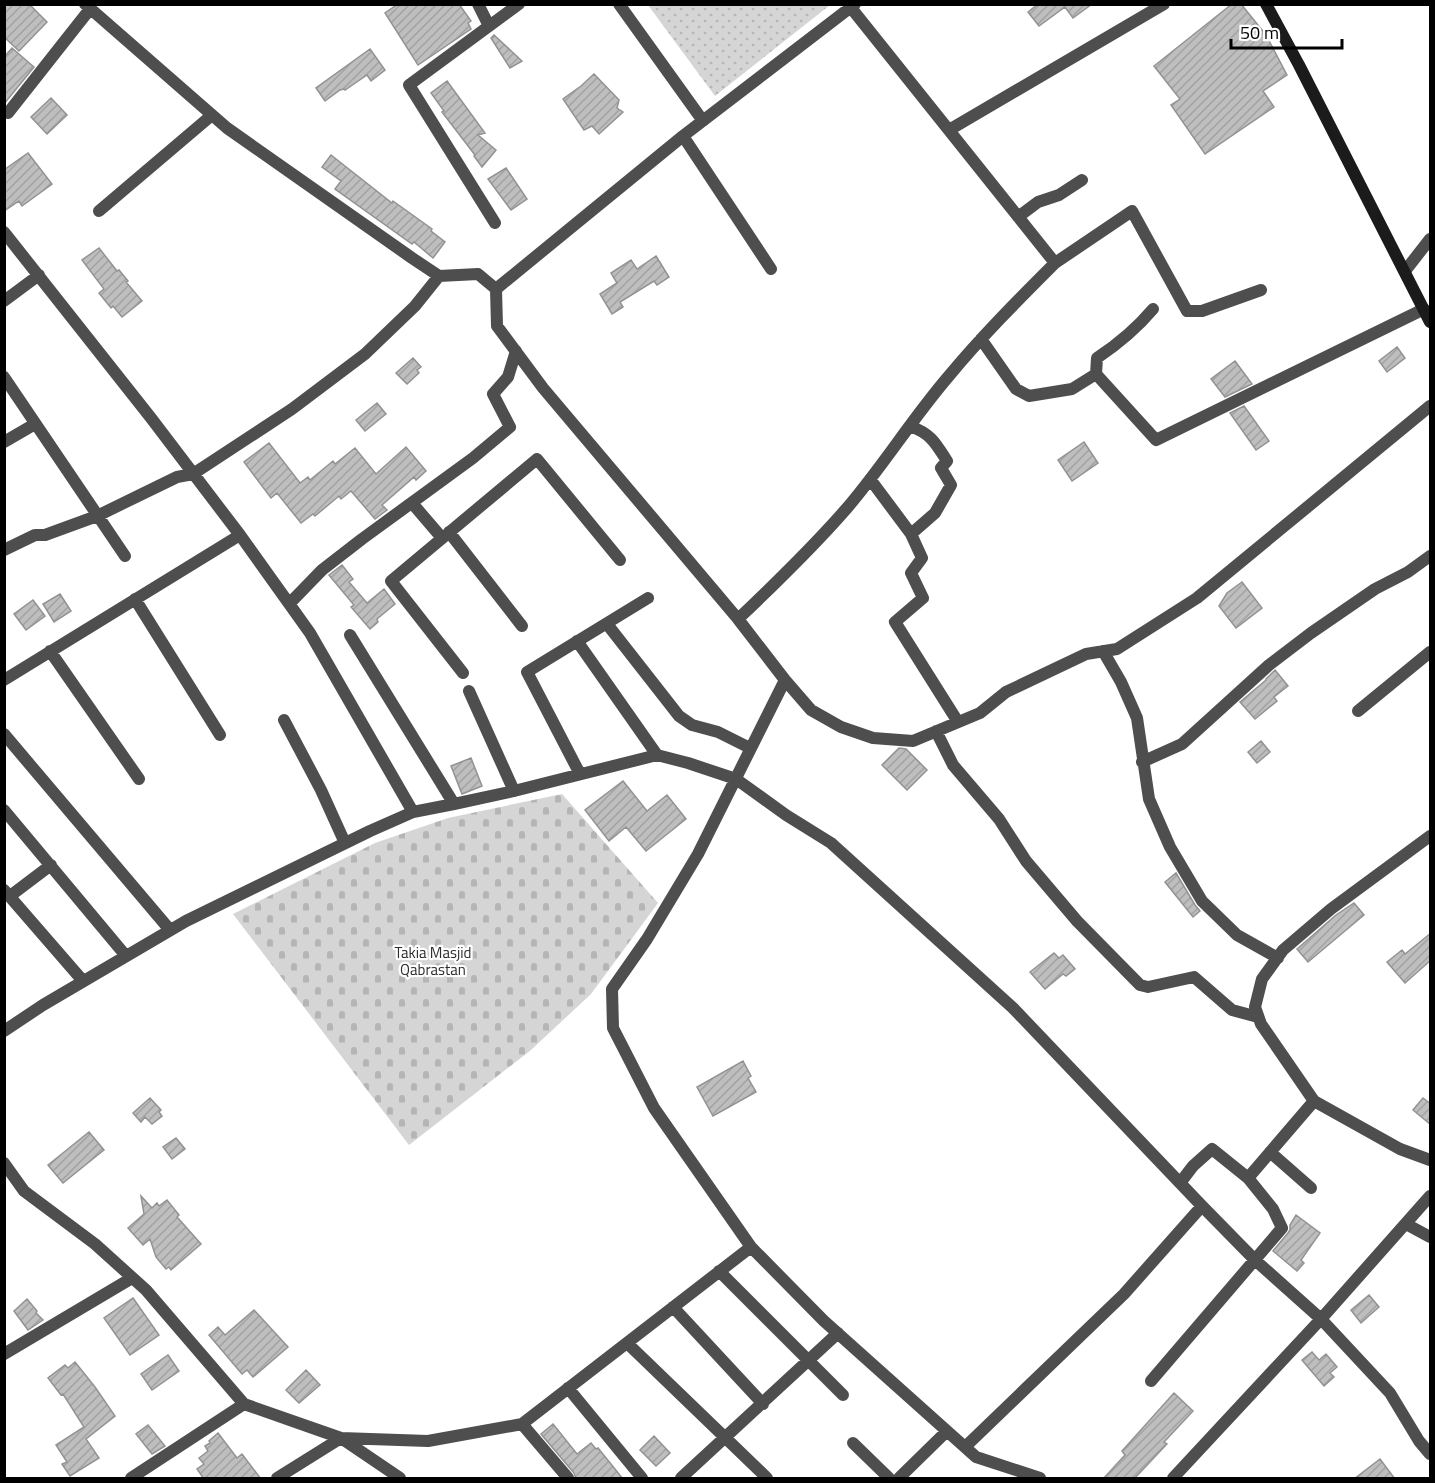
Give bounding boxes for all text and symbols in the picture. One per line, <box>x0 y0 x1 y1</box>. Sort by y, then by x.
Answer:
scale bar <box>1231 12 1342 50</box>
text: 50 m <box>1240 19 1279 46</box>
park label: Takia Masjid Qabrastan <box>395 941 471 981</box>

